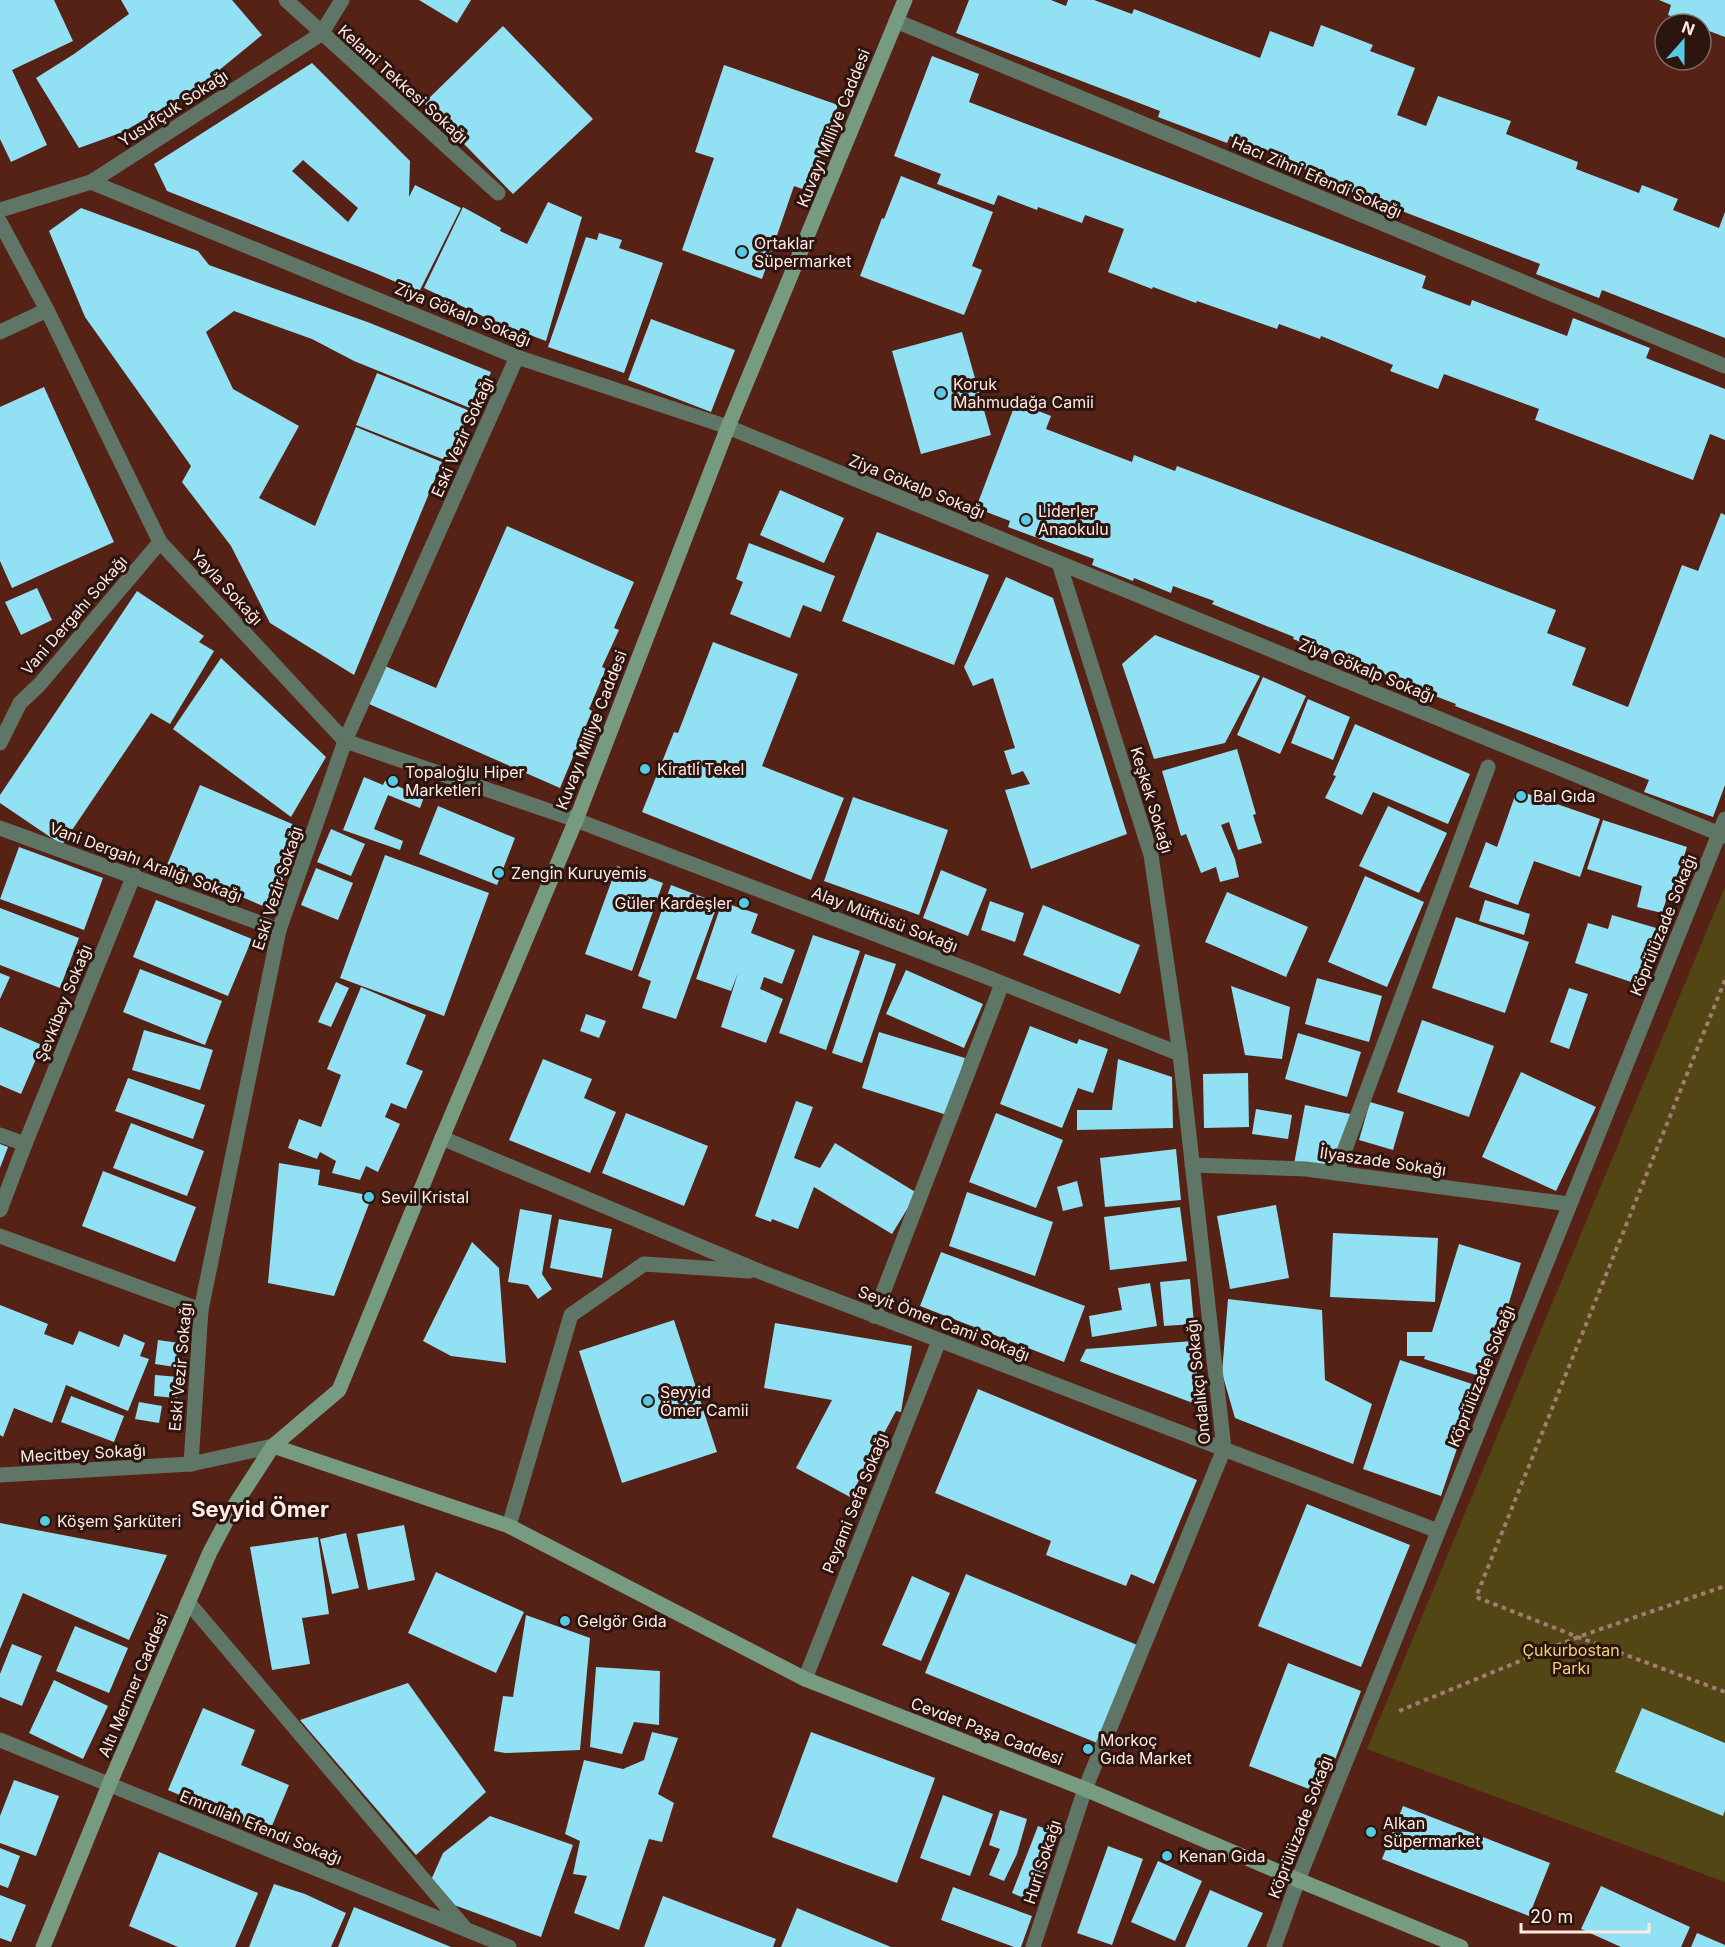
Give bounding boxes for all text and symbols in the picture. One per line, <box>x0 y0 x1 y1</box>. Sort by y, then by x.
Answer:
north arrow <box>1653 12 1713 72</box>
text: N <box>1679 16 1698 40</box>
street label: Kelami Tekkesi Sokağı <box>334 20 472 148</box>
street label: Kuvayı Milliye Caddesi <box>792 46 874 210</box>
street label: Yusufçuk Sokağı <box>115 65 231 151</box>
street label: Hacı Zihni Efendi Sokağı <box>1229 132 1405 222</box>
place label: Ortaklar Süpermarket <box>754 233 851 271</box>
marker: Ortaklar Süpermarket <box>735 245 749 259</box>
street label: Ziya Gökalp Sokağı <box>392 278 534 350</box>
street label: Eski Vezir Sokağı <box>427 374 497 500</box>
place label: Koruk Mahmudağa Camii <box>953 374 1094 412</box>
marker: Koruk Mahmudağa Camii <box>934 386 948 400</box>
street label: Ziya Gökalp Sokağı <box>846 450 988 522</box>
place label: Liderler Anaokulu <box>1038 501 1109 539</box>
marker: Liderler Anaokulu <box>1019 513 1033 527</box>
street label: Yayla Sokağı <box>187 545 267 629</box>
street label: Vani Dergahı Sokağı <box>17 551 131 679</box>
street label: Ziya Gökalp Sokağı <box>1296 634 1438 706</box>
street label: Kuvayı Milliye Caddesi <box>551 647 631 813</box>
street label: Keşkek Sokağı <box>1126 744 1178 856</box>
place label: Kiratli Tekel <box>657 759 744 779</box>
place label: Topaloğlu Hiper Marketleri <box>405 762 525 800</box>
marker: Kiratli Tekel <box>638 762 652 776</box>
marker: Topaloğlu Hiper Marketleri <box>386 774 400 788</box>
place label: Bal Gıda <box>1533 786 1595 806</box>
marker: Bal Gıda <box>1514 789 1528 803</box>
street label: Vani Dergahı Aralığı Sokağı <box>47 818 245 906</box>
street label: Eski Vezir Sokağı <box>248 824 306 952</box>
street label: Köprülüzade Sokağı <box>1625 851 1701 999</box>
place label: Zengin Kuruyemis <box>511 863 647 883</box>
marker: Zengin Kuruyemis <box>492 866 506 880</box>
street label: Alay Müftüsü Sokağı <box>809 882 961 956</box>
place label: Güler Kardeşler <box>615 893 732 913</box>
marker: Güler Kardeşler <box>737 896 751 910</box>
street label: Şevkibey Sokağı <box>30 941 96 1065</box>
street label: İlyaszade Sokağı <box>1319 1142 1447 1180</box>
place label: Sevil Kristal <box>381 1187 469 1207</box>
marker: Sevil Kristal <box>362 1190 376 1204</box>
street label: Seyit Ömer Cami Sokağı <box>855 1281 1033 1365</box>
street label: Eski Vezir Sokağı <box>164 1302 196 1432</box>
street label: Köprülüzade Sokağı <box>1443 1302 1519 1450</box>
street label: Ondalıkçı Sokağı <box>1181 1319 1215 1445</box>
place label: Seyyid Ömer Camii <box>660 1382 749 1420</box>
marker: Seyyid Ömer Camii <box>641 1394 655 1408</box>
street label: Peyami Sefa Sokağı <box>818 1430 892 1576</box>
street label: Meсitbey Sokağı <box>20 1440 146 1466</box>
district label: Seyyid Ömer <box>191 1496 329 1522</box>
place label: Köşem Şarküteri <box>57 1511 181 1531</box>
marker: Köşem Şarküteri <box>38 1514 52 1528</box>
street label: Altı Mermer Caddesi <box>94 1610 172 1760</box>
place label: Gelgör Gıda <box>577 1611 667 1631</box>
marker: Gelgör Gıda <box>558 1614 572 1628</box>
park label: Çukurbostan Parkı <box>1522 1640 1620 1678</box>
street label: Cevdet Paşa Caddesi <box>908 1693 1066 1769</box>
place label: Morkoç Gıda Market <box>1100 1730 1192 1768</box>
marker: Morkoç Gıda Market <box>1081 1742 1095 1756</box>
street label: Köprülüzade Sokağı <box>1264 1753 1336 1901</box>
street label: Emrullah Efendi Sokağı <box>177 1785 345 1869</box>
place label: Alkan Süpermarket <box>1383 1813 1480 1851</box>
street label: Huri Sokağı <box>1019 1817 1065 1907</box>
marker: Alkan Süpermarket <box>1364 1825 1378 1839</box>
place label: Kenan Gıda <box>1179 1846 1265 1866</box>
marker: Kenan Gıda <box>1160 1849 1174 1863</box>
scale bar <box>1521 1896 1648 1934</box>
text: 20 m <box>1530 1906 1573 1927</box>

